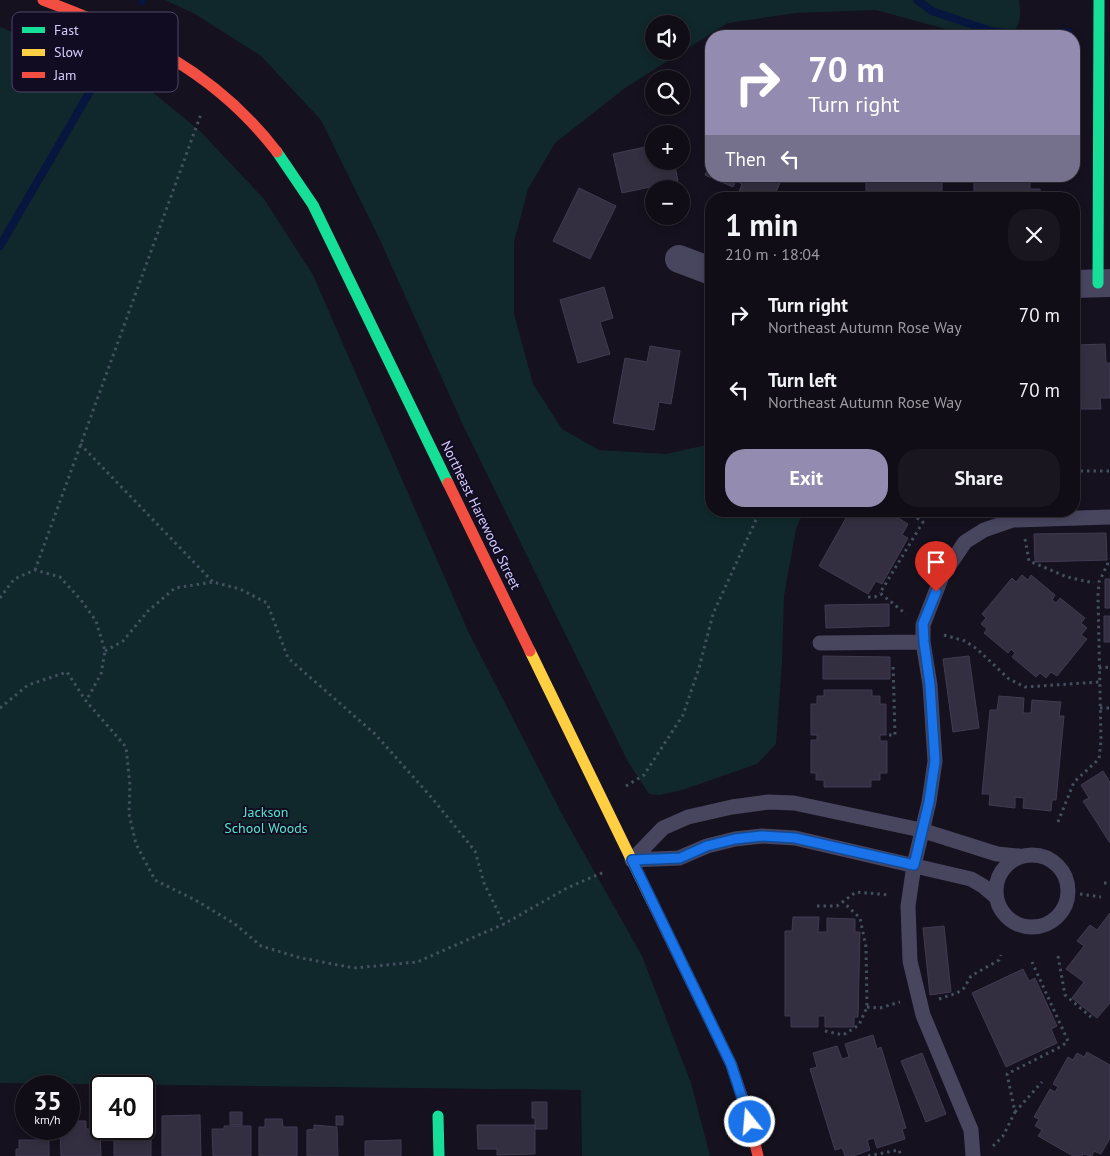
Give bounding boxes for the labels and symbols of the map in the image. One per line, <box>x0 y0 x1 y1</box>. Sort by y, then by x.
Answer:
legend <box>12 12 178 92</box>
text: Fast <box>54 21 79 39</box>
text: Slow <box>54 43 84 61</box>
text: Jam <box>53 66 76 84</box>
street label: Northeast Harewood Street <box>437 438 525 593</box>
pin <box>915 541 957 592</box>
park label: Jackson School Woods <box>224 803 308 837</box>
speed limit sign: 40 <box>90 1075 155 1140</box>
position arrow <box>723 1095 775 1147</box>

